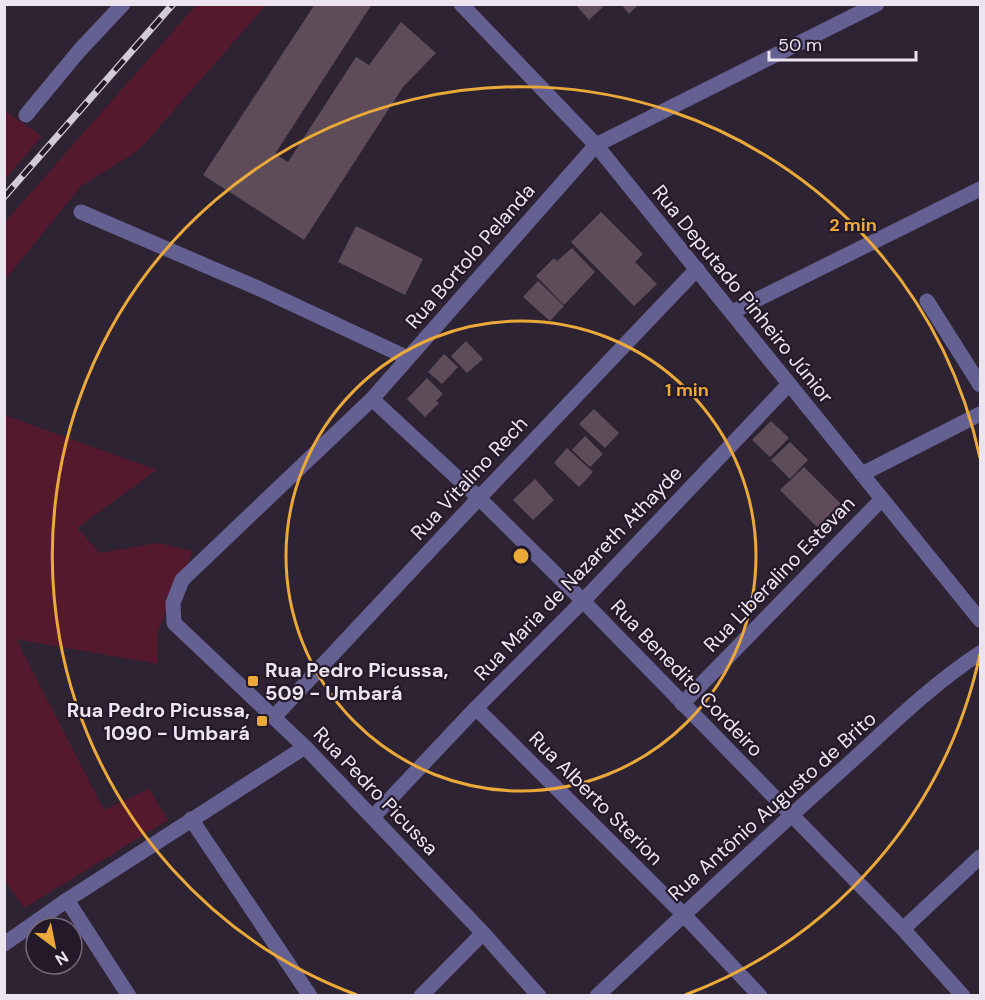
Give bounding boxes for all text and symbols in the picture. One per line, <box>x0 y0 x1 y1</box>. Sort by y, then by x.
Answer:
scale bar <box>769 24 916 62</box>
text: 50 m <box>778 33 822 57</box>
street label: Rua Bortolo Pelanda <box>400 178 540 334</box>
street label: Rua Deputado Pinheiro Júnior <box>647 179 839 409</box>
text: 2 min <box>829 213 877 237</box>
text: 1 min <box>665 378 709 402</box>
street label: Rua Vitalino Rech <box>405 411 533 545</box>
street label: Rua Maria de Nazareth Athayde <box>468 460 688 686</box>
street label: Rua Liberalino Estevan <box>698 491 860 657</box>
centre of rings <box>511 546 531 566</box>
street label: Rua Benedito Cordeiro <box>605 594 769 762</box>
place label: Rua Pedro Picussa, 509 - Umbará <box>265 657 448 706</box>
marker: Rua Pedro Picussa, 509 - Umbará <box>246 674 260 688</box>
place label: Rua Pedro Picussa, 1090 - Umbará <box>67 697 250 746</box>
street label: Rua Antônio Augusto de Brito <box>662 705 882 907</box>
marker: Rua Pedro Picussa, 1090 - Umbará <box>255 714 269 728</box>
street label: Rua Pedro Picussa <box>308 721 444 861</box>
street label: Rua Alberto Sterion <box>523 725 669 871</box>
north arrow <box>24 916 84 976</box>
text: N <box>51 946 72 970</box>

